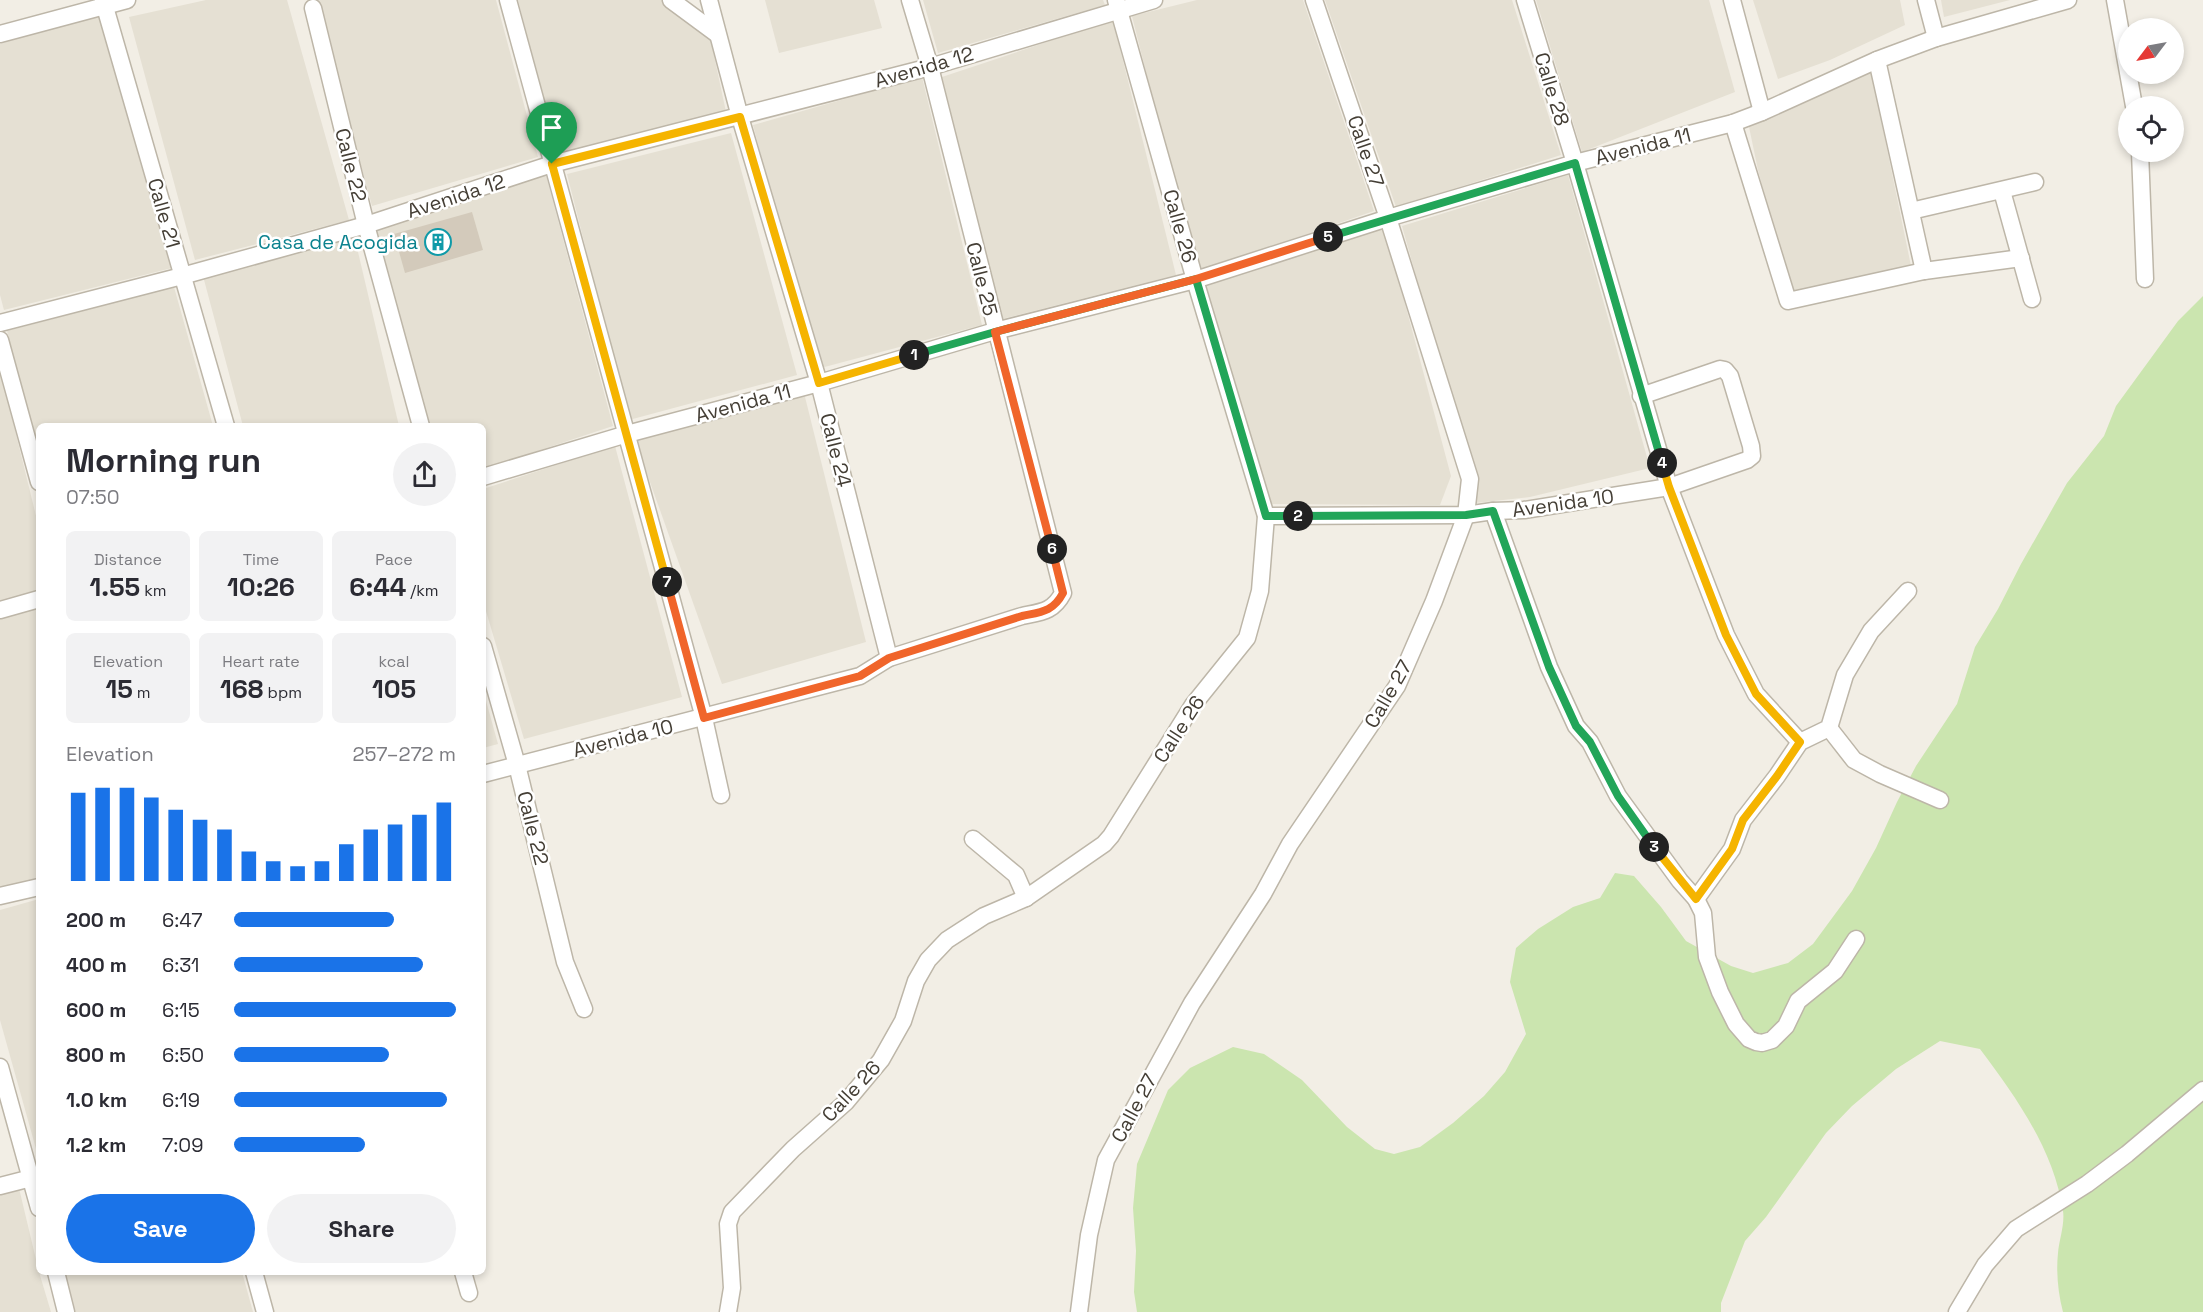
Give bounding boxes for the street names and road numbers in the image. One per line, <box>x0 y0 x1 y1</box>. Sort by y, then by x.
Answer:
street label: Avenida 12 <box>872 41 976 93</box>
street label: Calle 28 <box>1529 49 1575 129</box>
street label: Calle 27 <box>1342 112 1390 190</box>
street label: Avenida 11 <box>1592 122 1694 170</box>
street label: Calle 22 <box>329 125 373 205</box>
street label: Avenida 12 <box>404 168 508 224</box>
street label: Calle 21 <box>142 175 186 251</box>
street label: Calle 26 <box>1157 186 1203 266</box>
street label: Calle 25 <box>960 239 1004 319</box>
street label: Avenida 11 <box>692 378 794 428</box>
street label: Calle 24 <box>814 410 858 490</box>
street label: Avenida 10 <box>1511 483 1615 523</box>
street label: Calle 27 <box>1358 655 1418 733</box>
street label: Calle 26 <box>1148 690 1210 768</box>
street label: Avenida 10 <box>570 713 676 763</box>
street label: Calle 22 <box>511 788 555 868</box>
street label: Calle 26 <box>816 1055 886 1127</box>
street label: Calle 27 <box>1105 1069 1163 1147</box>

